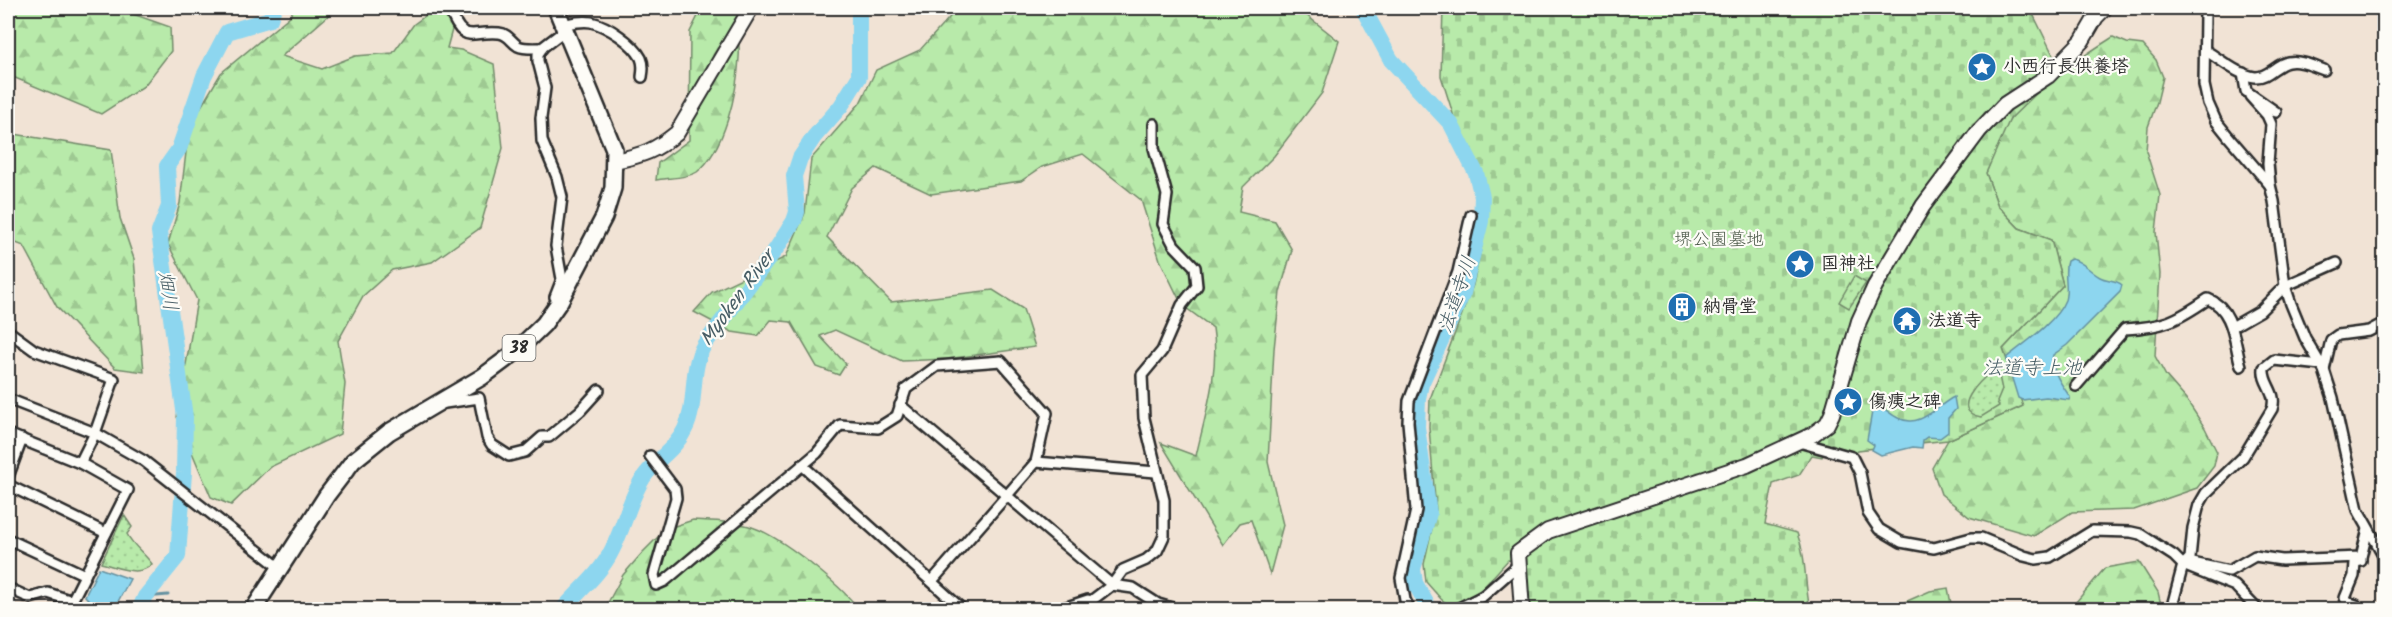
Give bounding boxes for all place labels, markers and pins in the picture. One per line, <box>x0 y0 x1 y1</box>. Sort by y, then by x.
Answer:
place icon: 小西行長供養塔 <box>1966 51 1998 83</box>
place label: 小西行長供養塔 <box>2003 53 2129 82</box>
place icon: 国神社 <box>1784 248 1816 280</box>
place label: 国神社 <box>1821 250 1875 279</box>
building icon: 納骨堂 <box>1666 291 1698 323</box>
place label: 納骨堂 <box>1703 293 1757 322</box>
temple icon: 法道寺 <box>1891 305 1923 337</box>
place label: 法道寺 <box>1928 307 1982 336</box>
place icon: 傷痍之碑 <box>1832 386 1864 418</box>
place label: 傷痍之碑 <box>1869 388 1941 417</box>

